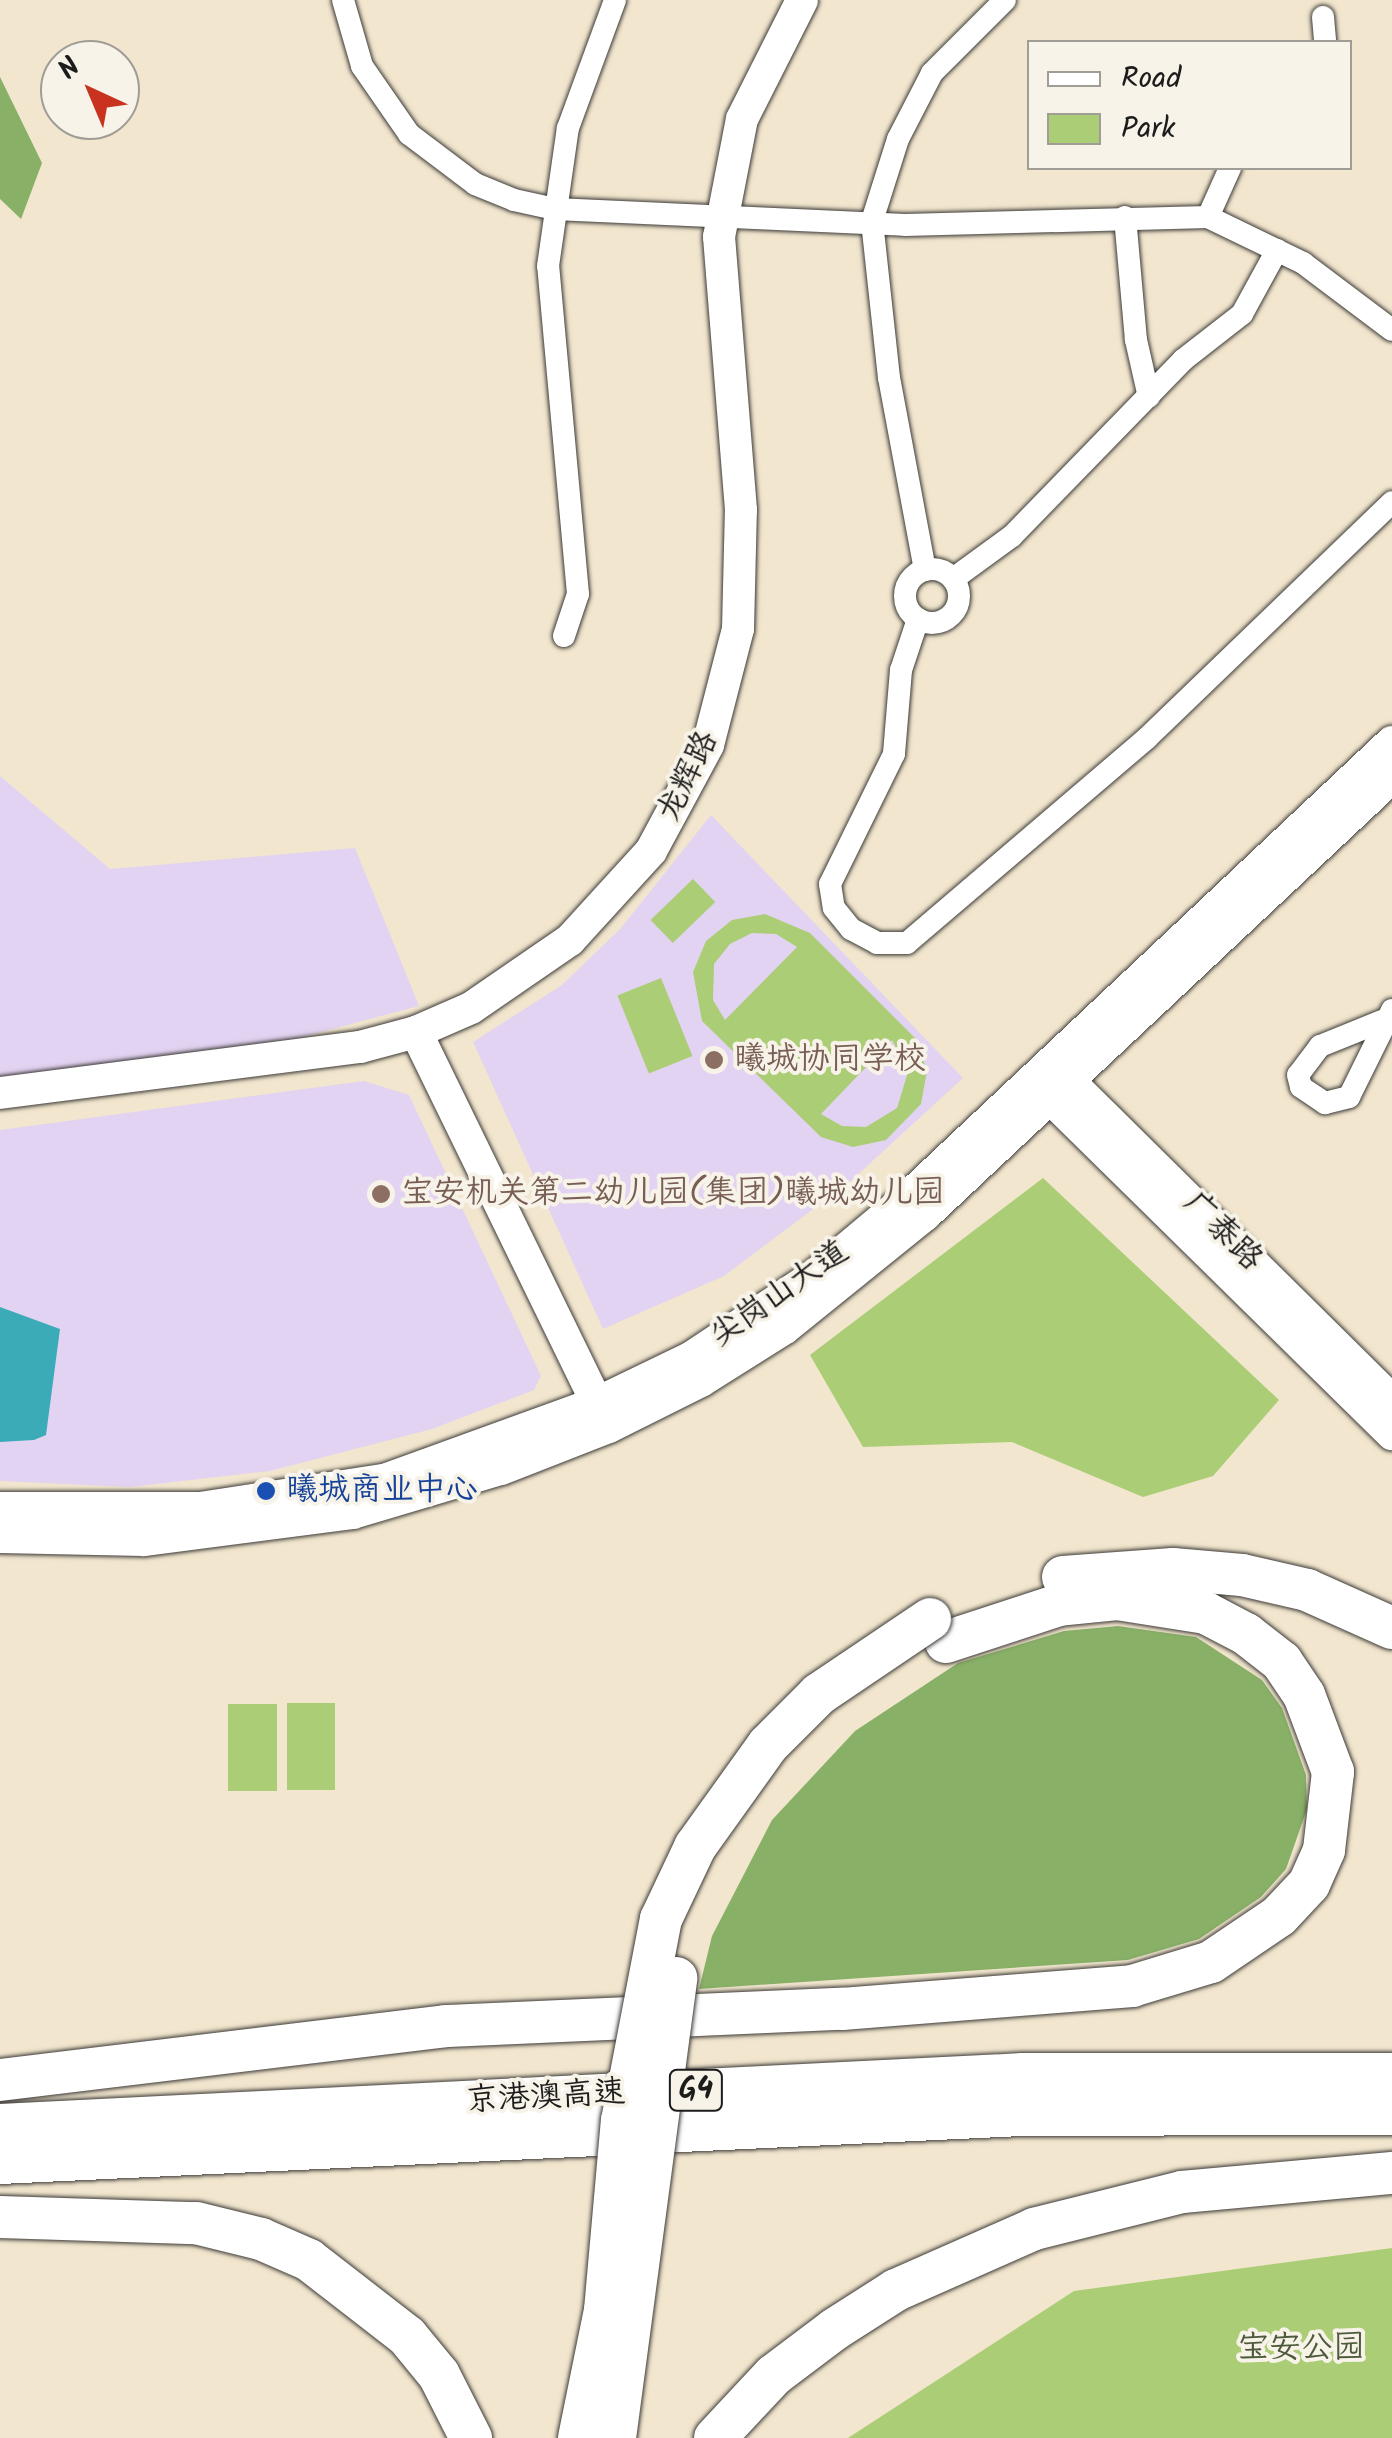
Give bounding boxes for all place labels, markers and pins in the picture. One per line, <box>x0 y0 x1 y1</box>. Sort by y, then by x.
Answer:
place label: 曦城协同学校 <box>734 1041 926 1079</box>
marker: 曦城协同学校 <box>703 1049 725 1071</box>
place label: 宝安机关第二幼儿园(集团)曦城幼儿园 <box>401 1175 945 1213</box>
marker: 宝安机关第二幼儿园(集团)曦城幼儿园 <box>370 1183 392 1205</box>
place label: 曦城商业中心 <box>286 1472 478 1510</box>
marker: 曦城商业中心 <box>255 1480 277 1502</box>

